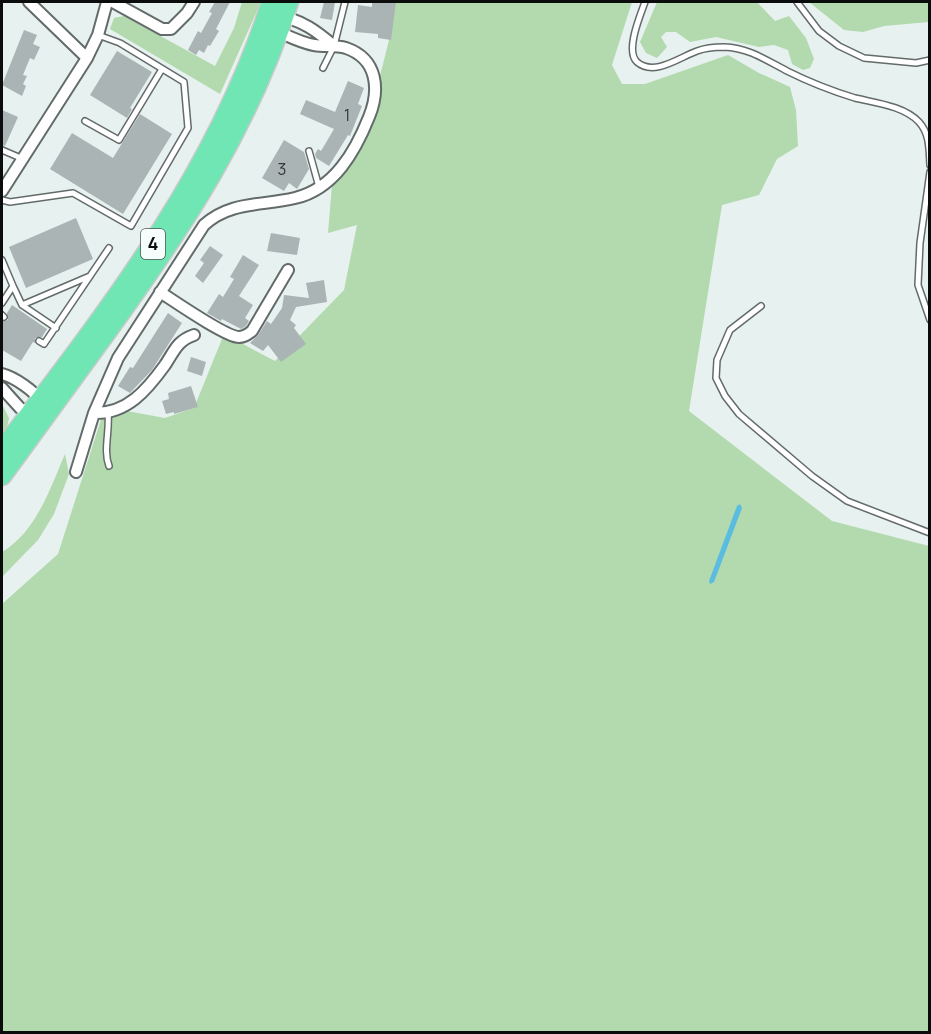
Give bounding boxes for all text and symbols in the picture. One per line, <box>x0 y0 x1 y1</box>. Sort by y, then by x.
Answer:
house number: 1 <box>344 104 350 126</box>
house number: 3 <box>278 158 286 180</box>
road number: 4 <box>141 229 165 259</box>

